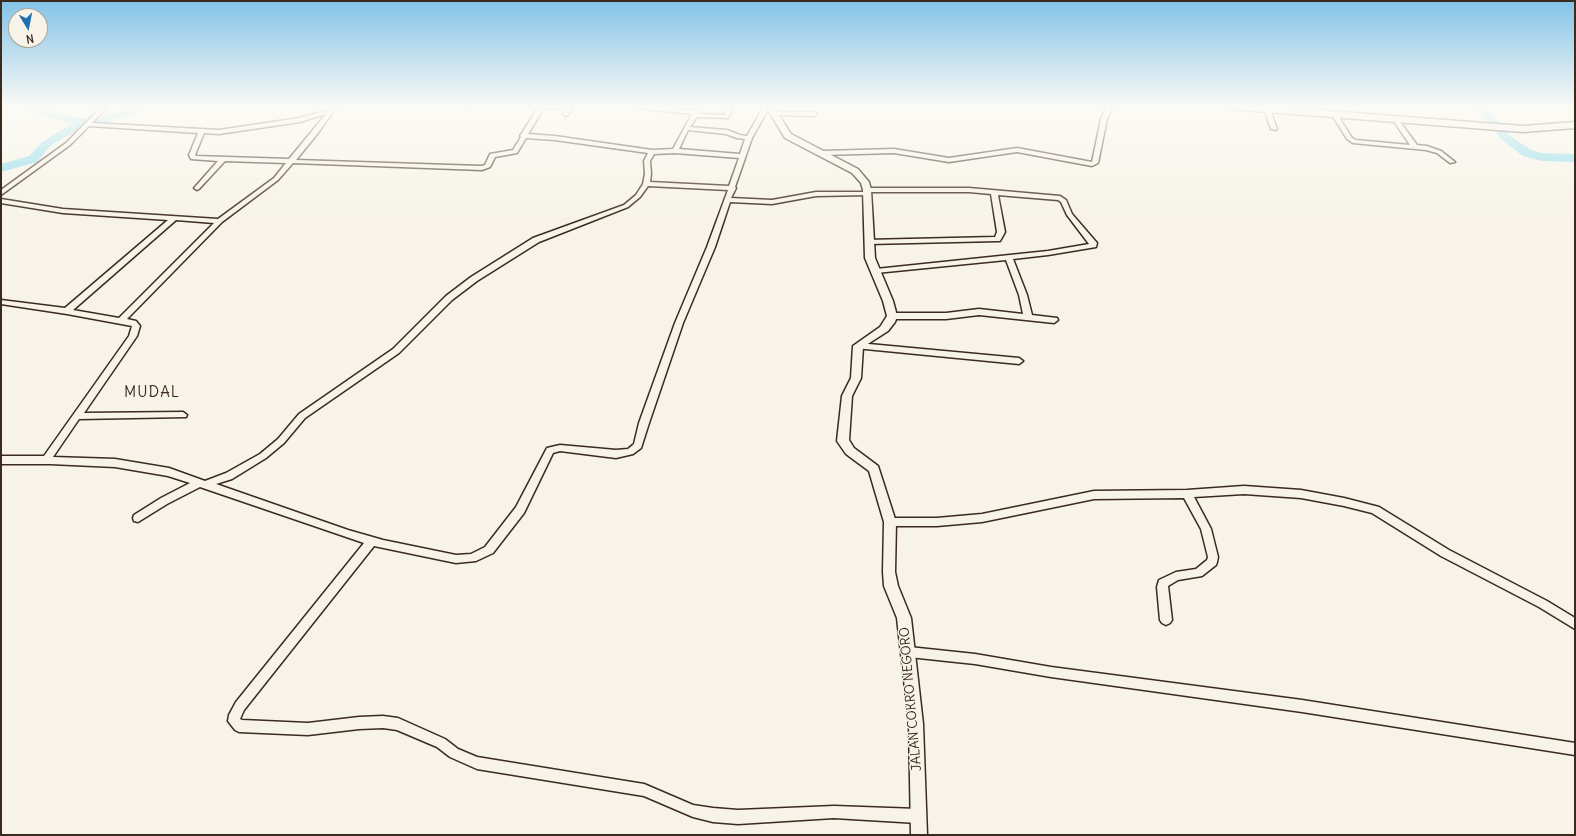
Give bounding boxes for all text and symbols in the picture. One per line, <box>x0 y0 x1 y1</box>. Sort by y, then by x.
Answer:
north arrow <box>8 8 48 48</box>
text: N <box>25 31 35 46</box>
district label: MUDAL <box>124 384 180 402</box>
street label: JALAN COKRO NEGORO <box>897 626 925 772</box>

